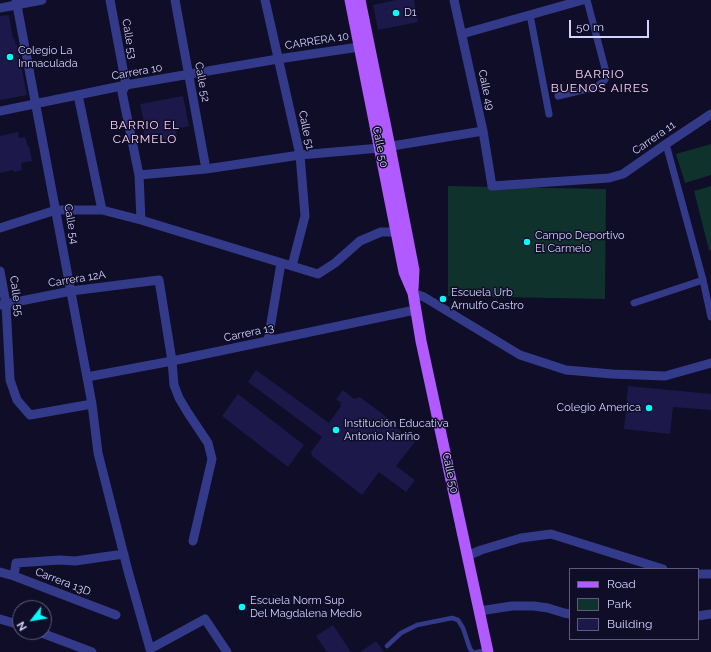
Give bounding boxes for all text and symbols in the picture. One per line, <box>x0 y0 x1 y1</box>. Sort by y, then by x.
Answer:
place label: D1 <box>404 6 417 20</box>
marker: D1 <box>391 8 401 18</box>
scale bar <box>571 12 651 38</box>
street label: Calle 53 <box>119 18 139 60</box>
text: 50 m <box>576 20 604 34</box>
street label: CARRERA 10 <box>284 29 350 53</box>
place label: Colegio La Inmaculada <box>18 44 78 70</box>
marker: Colegio La Inmaculada <box>5 52 15 62</box>
street label: Carrera 10 <box>110 61 164 83</box>
street label: Calle 52 <box>192 61 212 103</box>
district label: BARRIO BUENOS AIRES <box>551 67 649 95</box>
street label: Calle 49 <box>475 68 497 112</box>
street label: Calle 51 <box>295 109 317 151</box>
district label: BARRIO EL CARMELO <box>110 118 180 146</box>
street label: Carrera 11 <box>630 118 678 158</box>
street label: Calle 50 <box>370 125 390 169</box>
street label: Calle 54 <box>61 203 81 245</box>
place label: Campo Deportivo El Carmelo <box>535 229 625 255</box>
marker: Campo Deportivo El Carmelo <box>522 237 532 247</box>
street label: Carrera 12A <box>47 268 107 290</box>
street label: Calle 55 <box>7 275 25 317</box>
place label: Escuela Urb Arnulfo Castro <box>451 286 524 312</box>
marker: Escuela Urb Arnulfo Castro <box>438 294 448 304</box>
street label: Carrera 13 <box>223 321 275 345</box>
place label: Colegio America <box>557 401 641 415</box>
marker: Colegio America <box>644 403 654 413</box>
place label: Institución Educativa Antonio Nariño <box>344 417 449 443</box>
marker: Institución Educativa Antonio Nariño <box>331 425 341 435</box>
street label: Calle 50 <box>439 451 461 495</box>
street label: Carrera 13D <box>33 565 93 599</box>
legend <box>569 568 699 640</box>
text: Road <box>607 577 636 591</box>
place label: Escuela Norm Sup Del Magdalena Medio <box>250 594 362 620</box>
text: Park <box>607 597 632 611</box>
north arrow <box>12 600 52 640</box>
marker: Escuela Norm Sup Del Magdalena Medio <box>237 602 247 612</box>
text: Building <box>607 617 653 631</box>
text: N <box>14 619 30 633</box>

